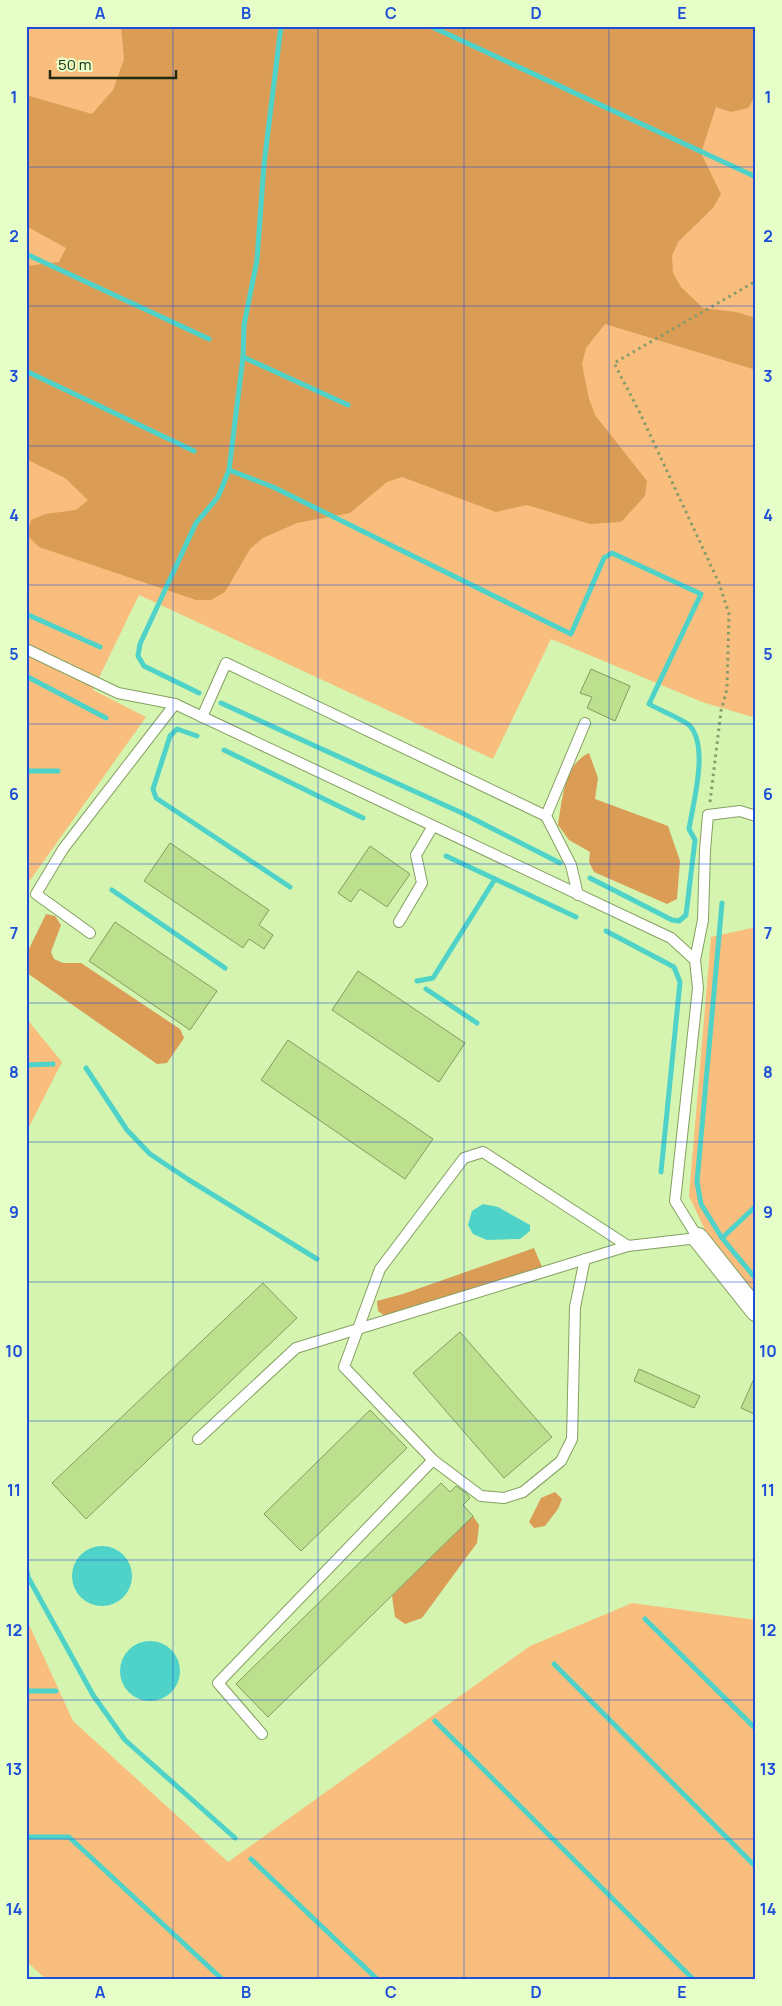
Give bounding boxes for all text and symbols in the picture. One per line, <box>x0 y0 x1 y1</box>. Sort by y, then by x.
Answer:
text: A <box>95 2 106 24</box>
text: B <box>241 2 251 24</box>
text: C <box>385 2 397 24</box>
text: D <box>530 2 542 24</box>
text: E <box>677 2 687 24</box>
scale bar <box>50 48 176 80</box>
text: 50 m <box>58 54 92 75</box>
text: 1 <box>10 86 18 108</box>
text: 1 <box>764 86 772 108</box>
text: 2 <box>9 225 19 247</box>
text: 2 <box>763 225 773 247</box>
text: 3 <box>9 365 19 387</box>
text: 3 <box>763 365 773 387</box>
text: 4 <box>9 504 19 526</box>
text: 4 <box>763 504 773 526</box>
text: 5 <box>9 643 19 665</box>
text: 5 <box>763 643 773 665</box>
text: 6 <box>9 783 19 805</box>
text: 6 <box>763 783 773 805</box>
text: 7 <box>10 922 18 944</box>
text: 7 <box>764 922 772 944</box>
text: 8 <box>9 1061 19 1083</box>
text: 8 <box>763 1061 773 1083</box>
text: 9 <box>9 1201 19 1223</box>
text: 9 <box>763 1201 773 1223</box>
text: 10 <box>5 1340 23 1362</box>
text: 10 <box>759 1340 777 1362</box>
text: 11 <box>7 1479 21 1501</box>
text: 11 <box>761 1479 775 1501</box>
text: 12 <box>6 1619 22 1641</box>
text: 12 <box>760 1619 776 1641</box>
text: 13 <box>6 1758 22 1780</box>
text: 13 <box>760 1758 776 1780</box>
text: 14 <box>6 1898 22 1920</box>
text: 14 <box>760 1898 776 1920</box>
text: A <box>95 1981 106 2003</box>
text: B <box>241 1981 251 2003</box>
text: C <box>385 1981 397 2003</box>
text: D <box>530 1981 542 2003</box>
text: E <box>677 1981 687 2003</box>

